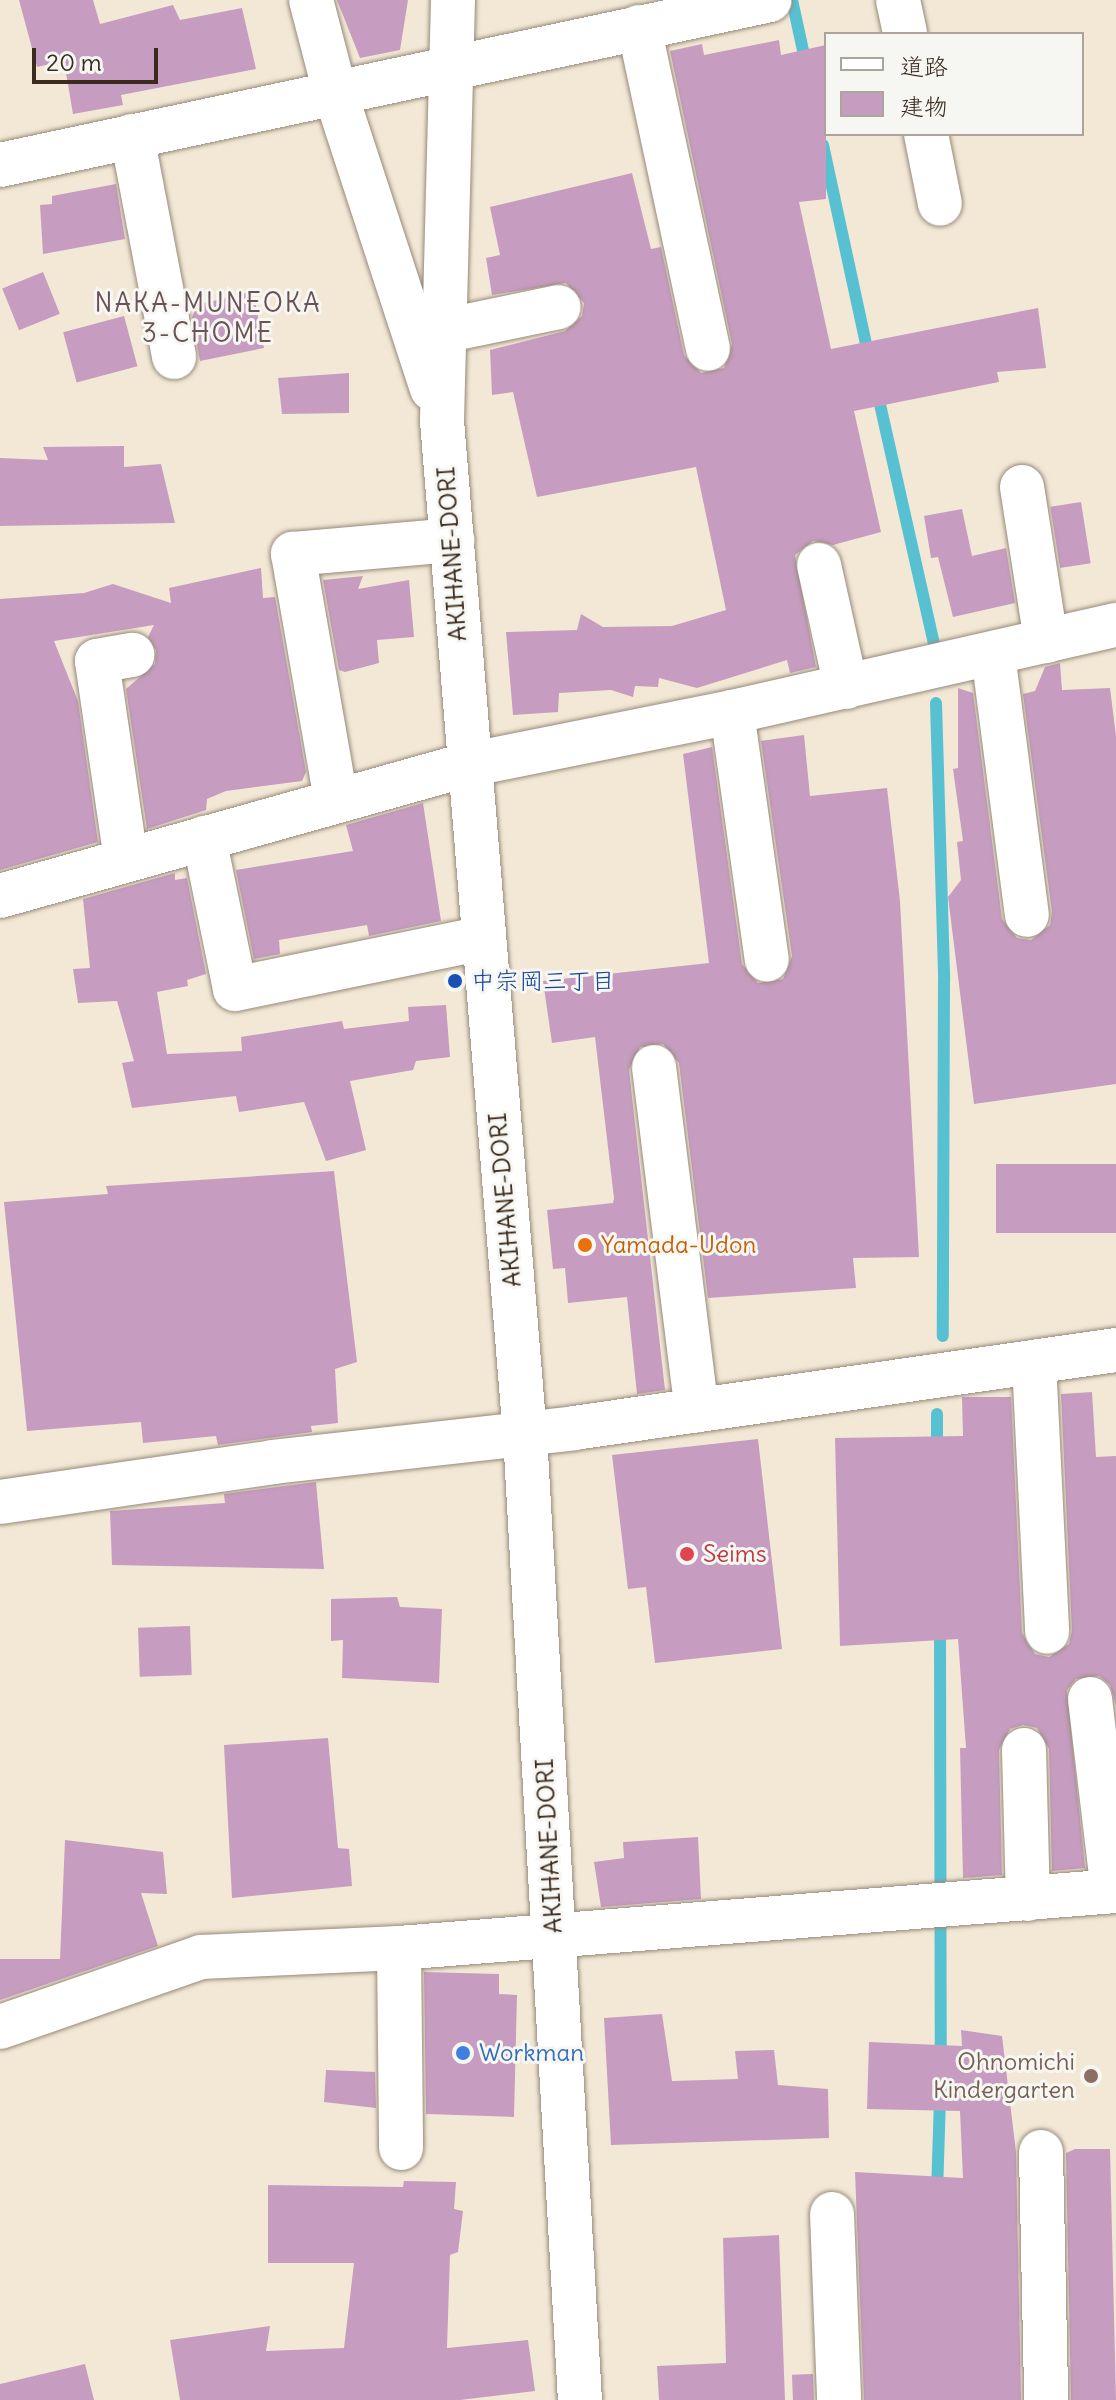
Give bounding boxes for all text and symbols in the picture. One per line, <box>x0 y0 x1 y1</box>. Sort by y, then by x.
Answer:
scale bar <box>36 32 162 82</box>
legend <box>824 32 1084 136</box>
text: 20 m <box>46 47 102 77</box>
text: 道路 <box>900 51 948 81</box>
text: 建物 <box>900 91 948 121</box>
district label: NAKA-MUNEOKA 3-CHOME <box>94 287 322 348</box>
street label: AKIHANE-DORI <box>432 466 472 642</box>
place label: 中宗岡三丁目 <box>471 967 615 995</box>
marker: 中宗岡三丁目 <box>446 972 464 990</box>
street label: AKIHANE-DORI <box>483 1112 527 1288</box>
place label: Yamada-Udon <box>601 1231 756 1259</box>
marker: Yamada-Udon <box>576 1236 594 1254</box>
place label: Seims <box>703 1540 767 1568</box>
marker: Seims <box>678 1545 696 1563</box>
street label: AKIHANE-DORI <box>530 1758 568 1934</box>
place label: Workman <box>479 2039 584 2067</box>
marker: Workman <box>454 2044 472 2062</box>
place label: Ohnomichi Kindergarten <box>933 2048 1075 2104</box>
marker: Ohnomichi Kindergarten <box>1082 2067 1100 2085</box>

